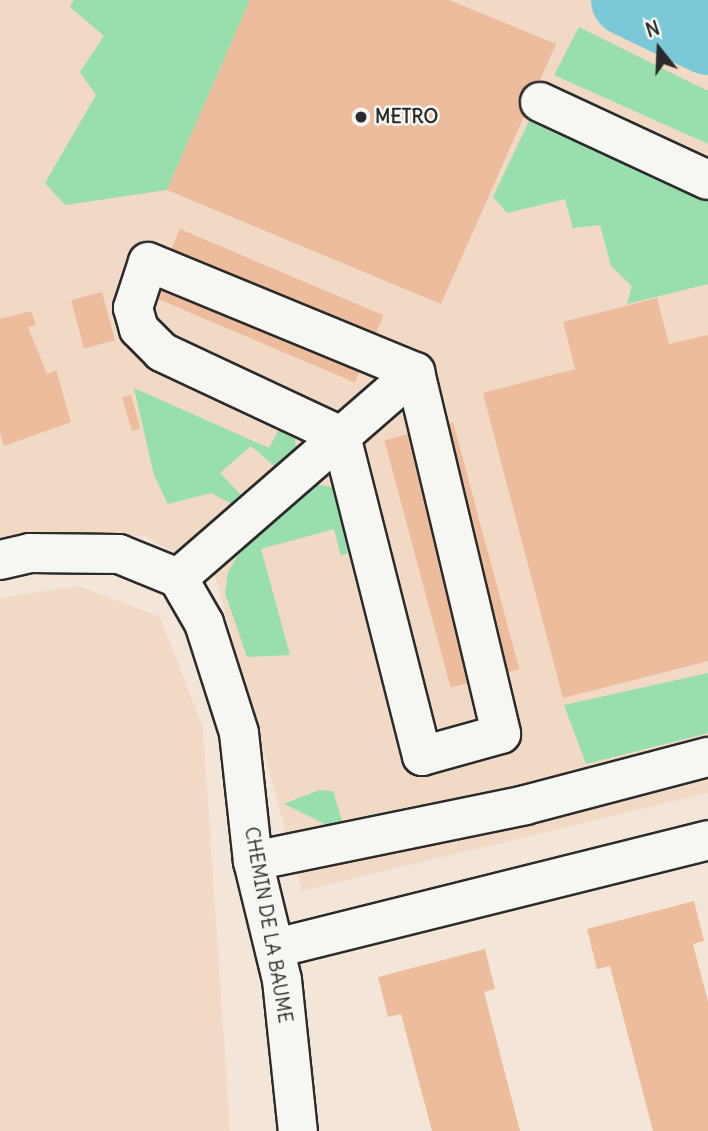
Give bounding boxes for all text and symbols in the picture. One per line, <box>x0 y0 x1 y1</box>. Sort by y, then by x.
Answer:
north arrow <box>624 14 694 84</box>
text: N <box>643 16 662 42</box>
place label: METRO <box>375 106 438 128</box>
marker: METRO <box>353 109 369 125</box>
street label: CHEMIN DE LA BAUME <box>239 825 297 1025</box>

